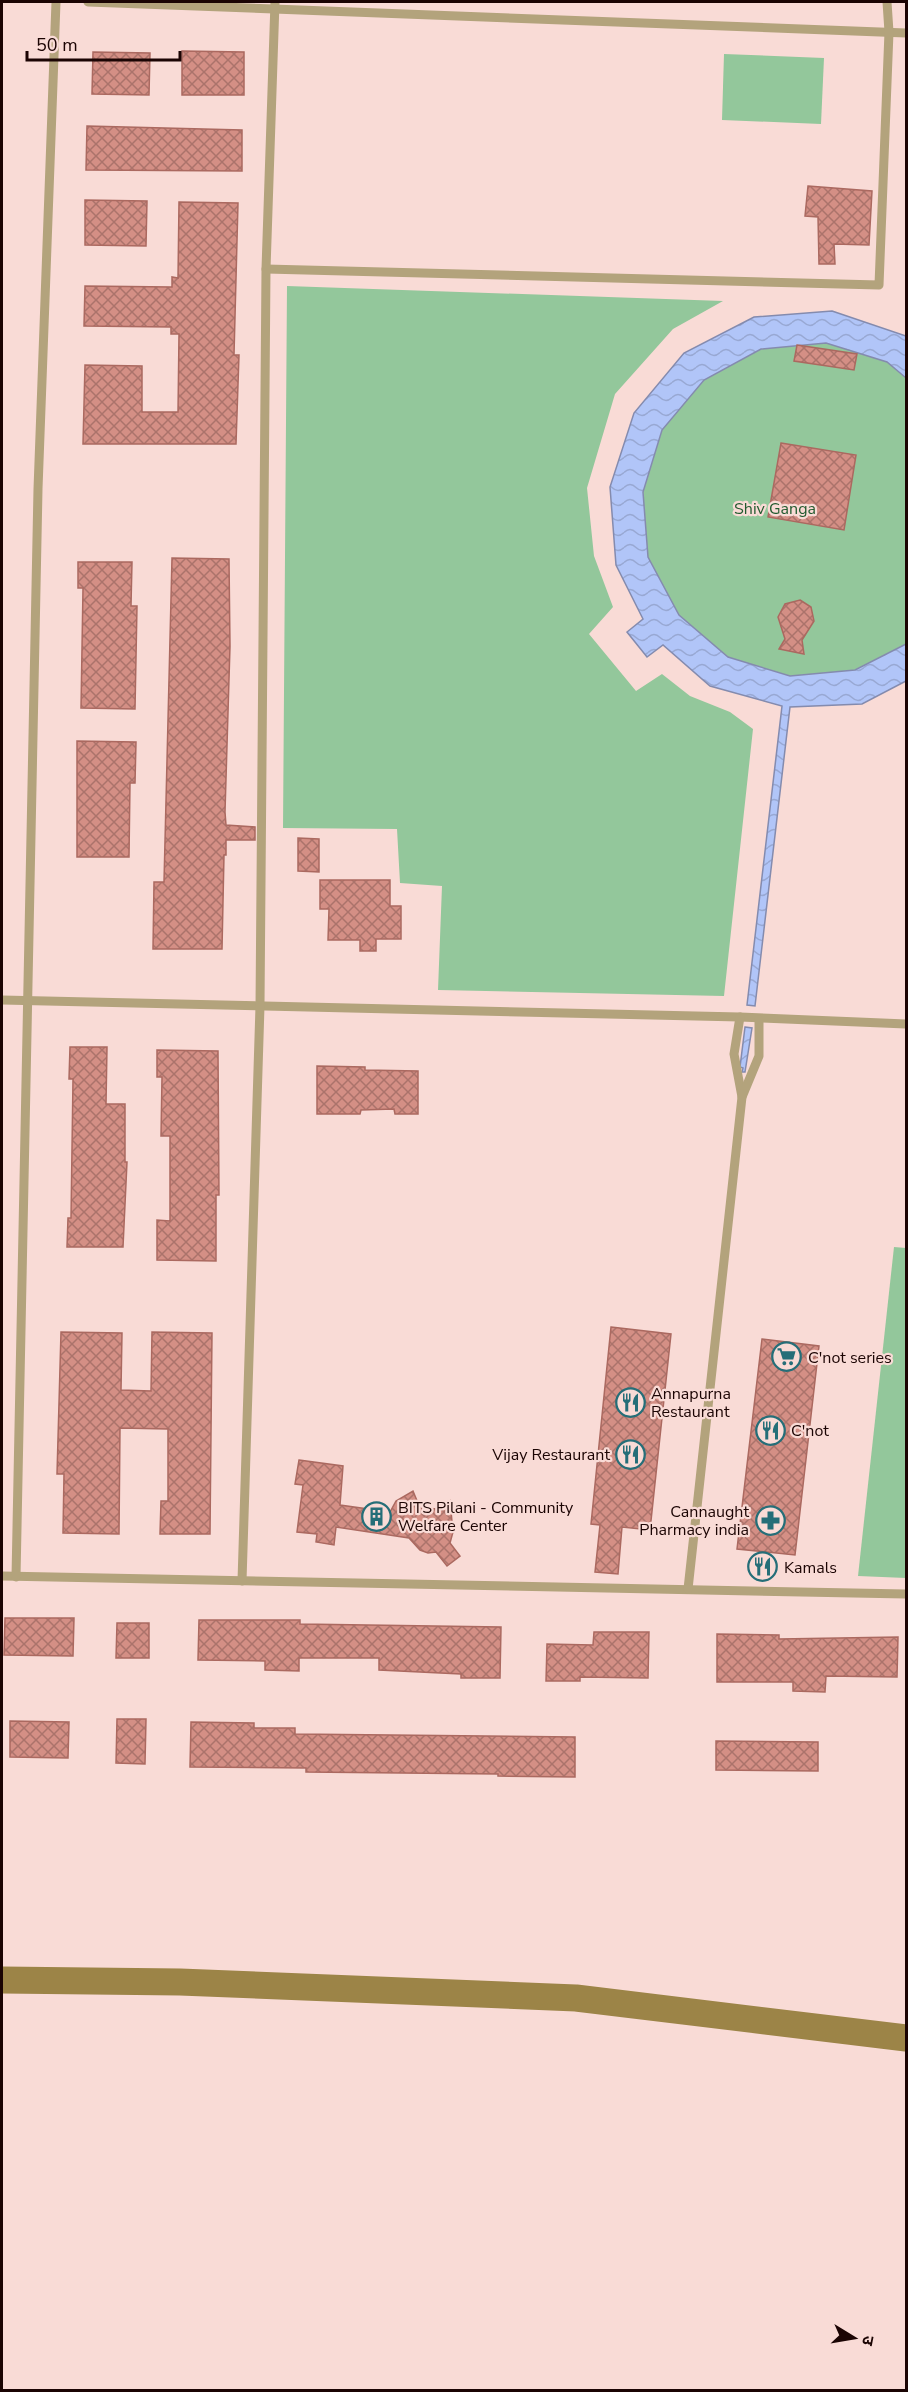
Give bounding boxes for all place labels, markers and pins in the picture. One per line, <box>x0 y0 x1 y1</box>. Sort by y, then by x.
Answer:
supermarket icon: C'not series <box>771 1341 803 1373</box>
place label: C'not series <box>808 1347 892 1369</box>
place label: Annapurna Restaurant <box>651 1383 731 1423</box>
restaurant icon: Annapurna Restaurant <box>614 1386 646 1418</box>
restaurant icon: C'not <box>754 1414 786 1446</box>
place label: C'not <box>791 1420 829 1442</box>
restaurant icon: Vijay Restaurant <box>615 1438 647 1470</box>
place label: Vijay Restaurant <box>491 1444 610 1466</box>
place label: BITS Pilani - Community Welfare Center <box>398 1497 574 1537</box>
building icon: BITS Pilani - Community Welfare Center <box>361 1500 393 1532</box>
place label: Cannaught Pharmacy india <box>639 1501 749 1541</box>
pharmacy icon: Cannaught Pharmacy india <box>754 1504 786 1536</box>
restaurant icon: Kamals <box>747 1551 779 1583</box>
place label: Kamals <box>784 1557 837 1579</box>

